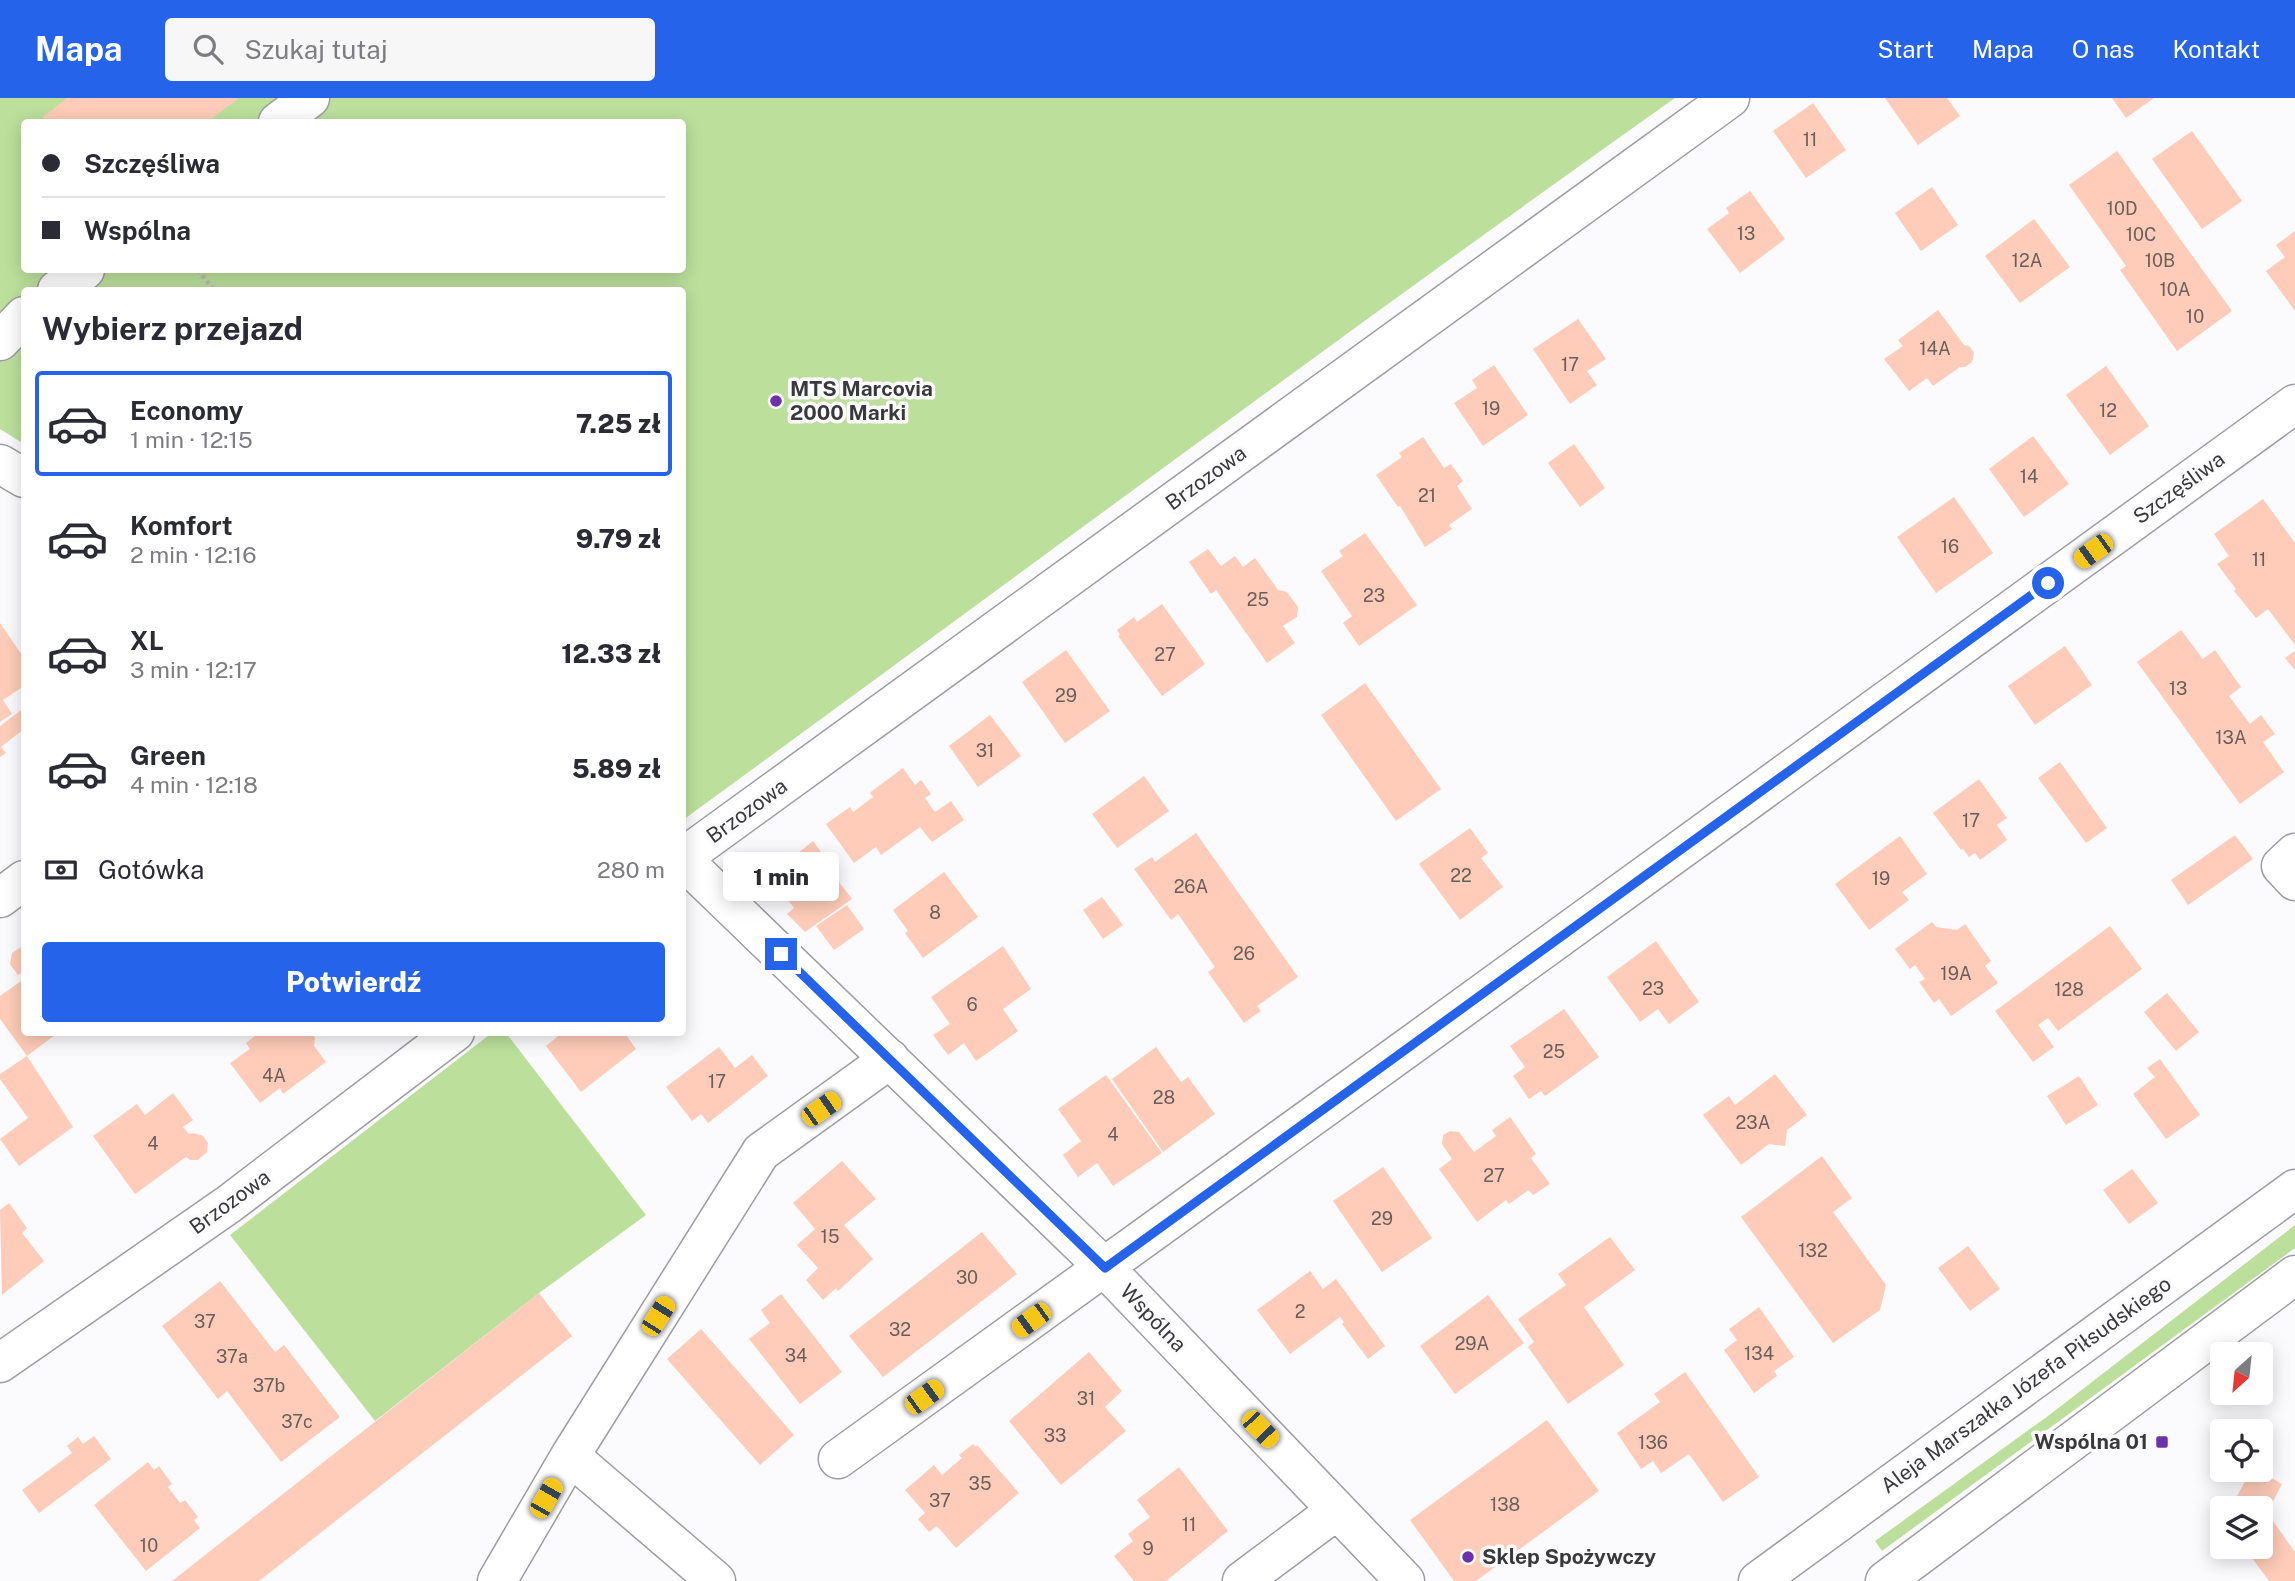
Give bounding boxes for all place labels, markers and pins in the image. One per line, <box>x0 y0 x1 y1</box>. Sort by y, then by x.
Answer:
place label: MTS Marcovia 2000 Marki <box>790 376 933 425</box>
marker: MTS Marcovia 2000 Marki <box>768 393 784 409</box>
place label: Wspólna 01 <box>2034 1429 2148 1454</box>
marker: Wspólna 01 <box>2154 1434 2170 1450</box>
place label: Sklep Spożywczy <box>1482 1544 1656 1569</box>
marker: Sklep Spożywczy <box>1460 1549 1476 1565</box>

